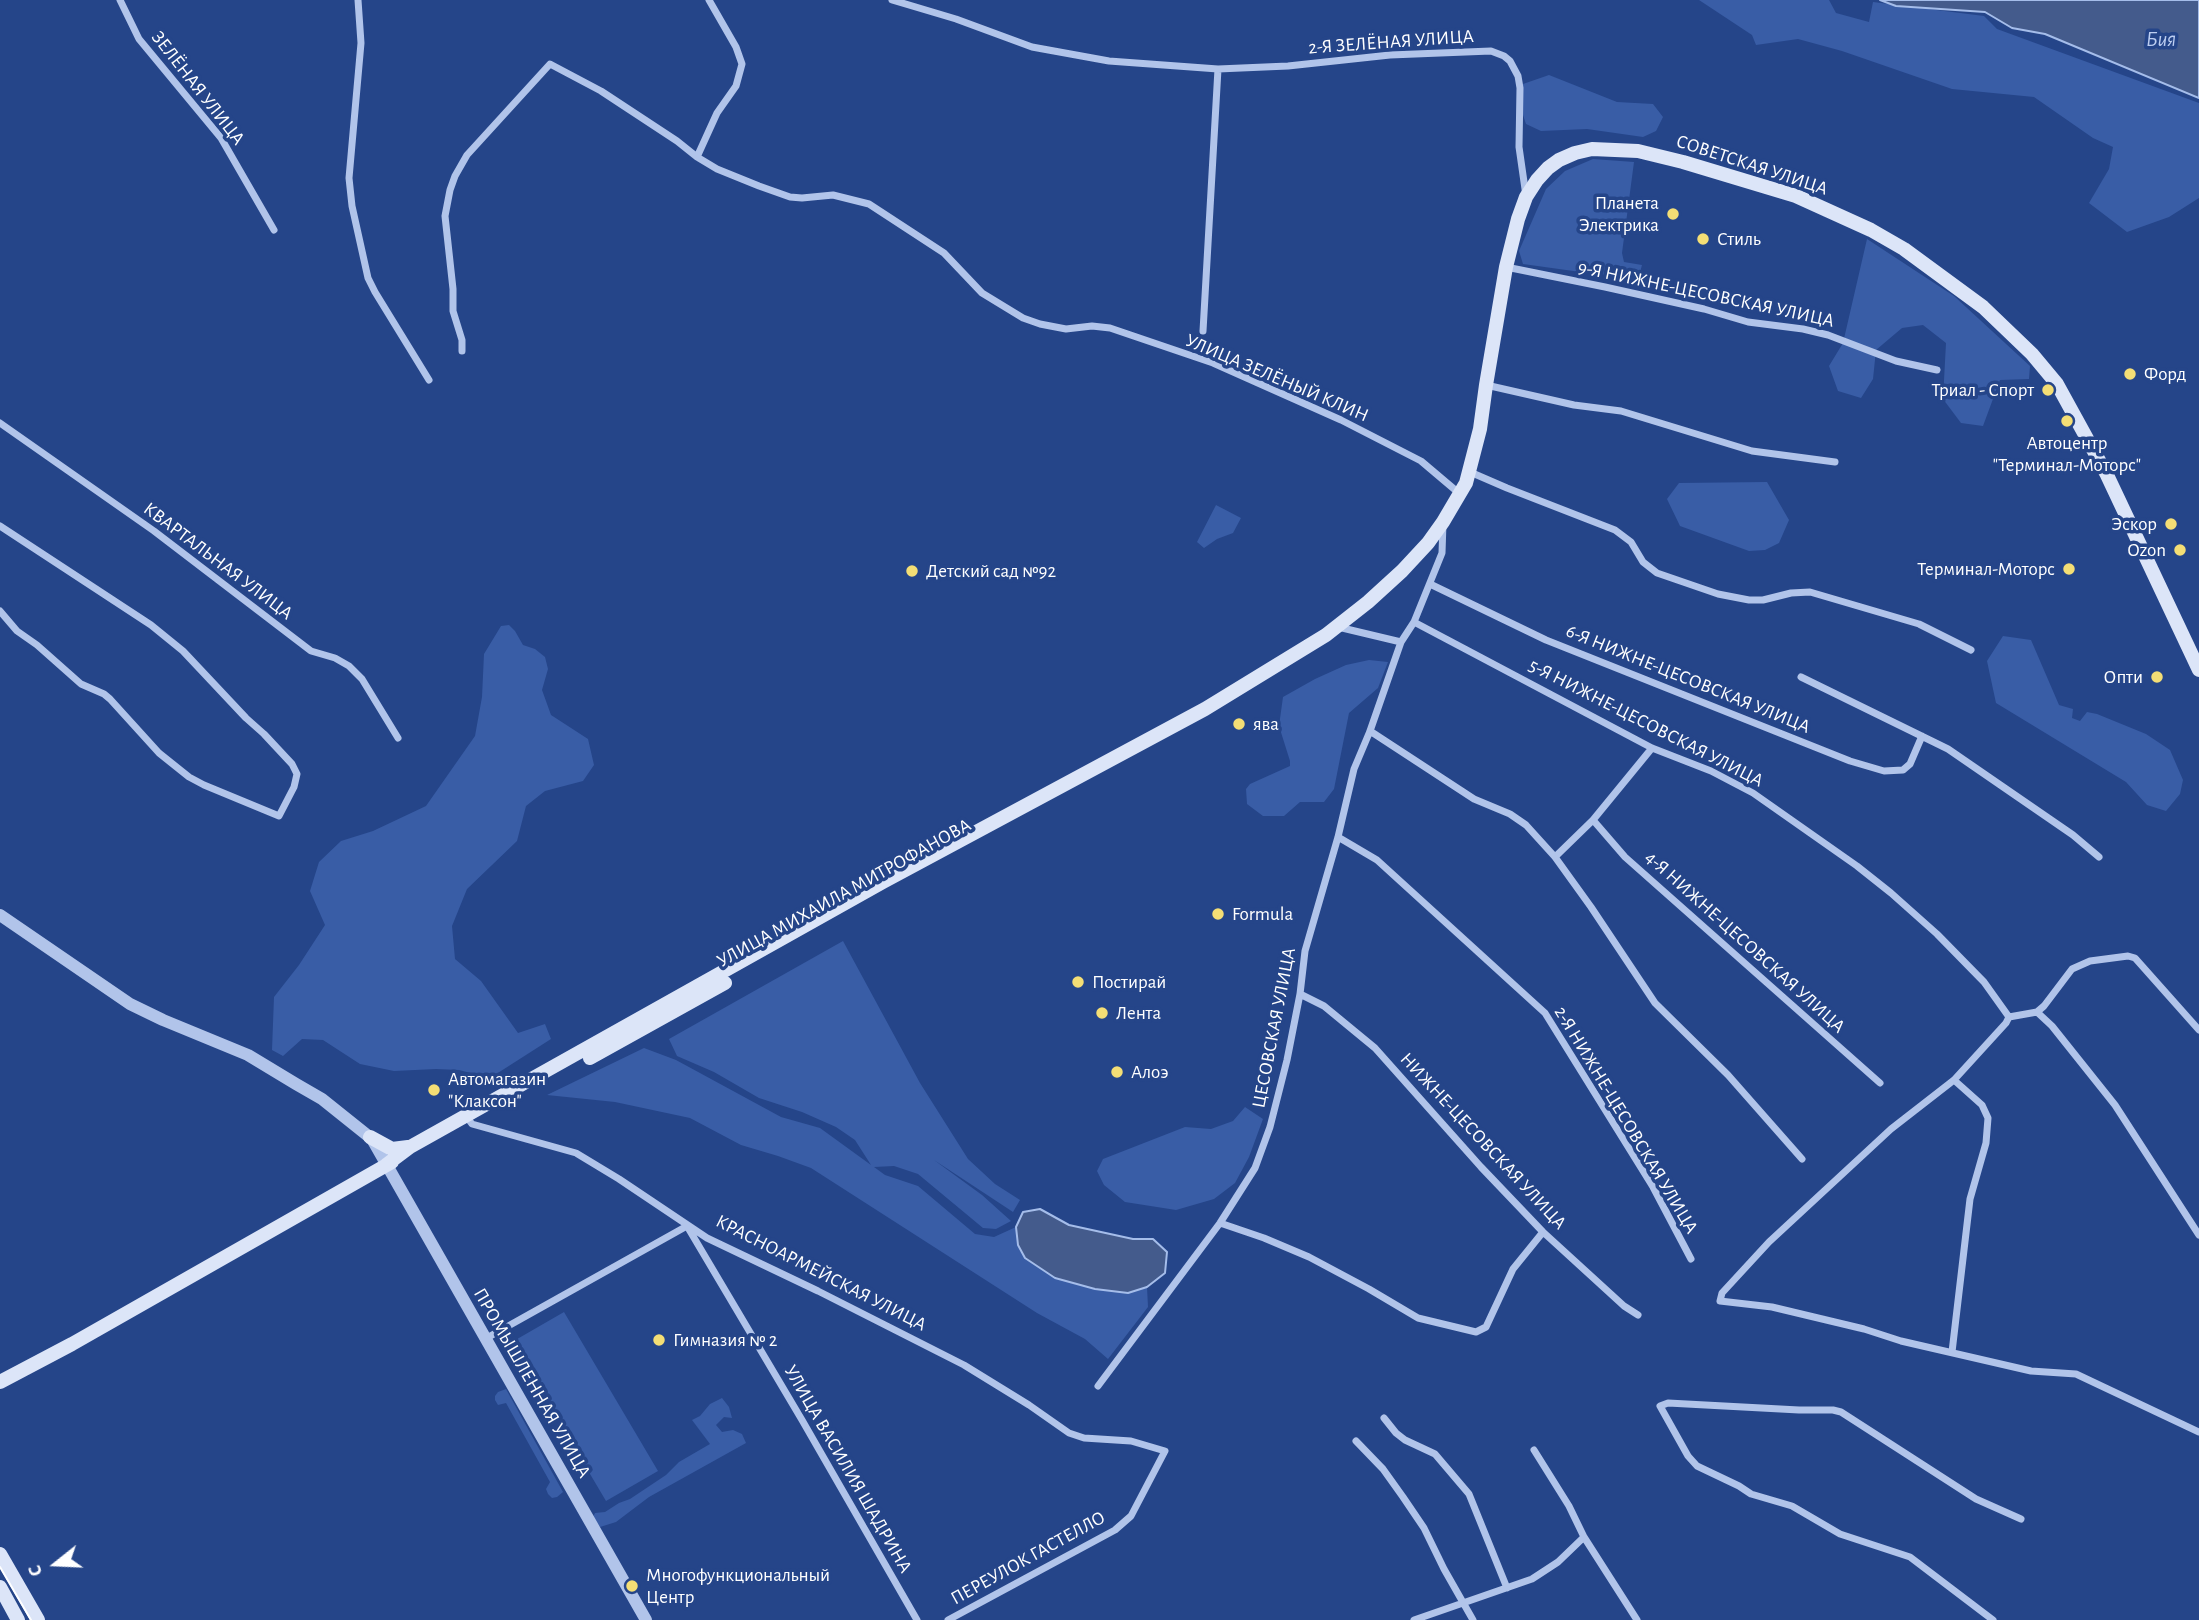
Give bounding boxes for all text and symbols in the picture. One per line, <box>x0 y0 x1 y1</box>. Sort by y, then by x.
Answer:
street label: 2-Я ЗЕЛЁНАЯ УЛИЦА <box>1307 25 1475 59</box>
street label: ЗЕЛЁНАЯ УЛИЦА <box>146 26 250 150</box>
water label: Бия <box>2146 27 2176 53</box>
street label: СОВЕТСКАЯ УЛИЦА <box>1673 130 1831 200</box>
place label: Планета Электрика <box>1579 192 1659 236</box>
marker: Планета Электрика <box>1665 206 1681 222</box>
place label: Стиль <box>1717 228 1761 250</box>
marker: Стиль <box>1695 231 1711 247</box>
street label: 9-Я НИЖНЕ-ЦЕСОВСКАЯ УЛИЦА <box>1576 256 1836 332</box>
street label: УЛИЦА ЗЕЛЁНЫЙ КЛИН <box>1182 329 1372 427</box>
place label: Форд <box>2144 363 2186 385</box>
marker: Форд <box>2122 366 2138 382</box>
place label: Триал - Спорт <box>1931 379 2034 401</box>
marker: Триал - Спорт <box>2040 382 2056 398</box>
marker: Автоцентр "Терминал-Моторс" <box>2059 413 2075 429</box>
place label: Автоцентр "Терминал-Моторс" <box>1993 432 2141 476</box>
street label: КВАРТАЛЬНАЯ УЛИЦА <box>139 497 297 625</box>
place label: Эскор <box>2111 513 2157 535</box>
marker: Эскор <box>2163 516 2179 532</box>
place label: Ozon <box>2127 539 2166 561</box>
marker: Ozon <box>2172 542 2188 558</box>
place label: Терминал-Моторс <box>1917 558 2055 580</box>
place label: Детский сад №92 <box>926 560 1056 582</box>
marker: Терминал-Моторс <box>2061 561 2077 577</box>
marker: Детский сад №92 <box>904 563 920 579</box>
street label: 6-Я НИЖНЕ-ЦЕСОВСКАЯ УЛИЦА <box>1563 619 1813 739</box>
street label: 5-Я НИЖНЕ-ЦЕСОВСКАЯ УЛИЦА <box>1525 654 1767 792</box>
place label: Опти <box>2104 666 2143 688</box>
marker: Опти <box>2149 669 2165 685</box>
place label: ява <box>1253 713 1279 735</box>
marker: ява <box>1231 716 1247 732</box>
street label: УЛИЦА МИХАИЛА МИТРОФАНОВА <box>713 814 975 972</box>
street label: 4-Я НИЖНЕ-ЦЕСОВСКАЯ УЛИЦА <box>1640 846 1850 1038</box>
place label: Formula <box>1232 903 1293 925</box>
marker: Formula <box>1210 906 1226 922</box>
street label: ЦЕСОВСКАЯ УЛИЦА <box>1247 946 1301 1110</box>
place label: Постирай <box>1092 971 1166 993</box>
marker: Постирай <box>1070 974 1086 990</box>
place label: Лента <box>1116 1002 1161 1024</box>
street label: 2-Я НИЖНЕ-ЦЕСОВСКАЯ УЛИЦА <box>1549 1002 1703 1238</box>
marker: Лента <box>1094 1005 1110 1021</box>
street label: НИЖНЕ-ЦЕСОВСКАЯ УЛИЦА <box>1395 1048 1571 1234</box>
place label: Алоэ <box>1131 1061 1168 1083</box>
marker: Алоэ <box>1109 1064 1125 1080</box>
place label: Автомагазин "Клаксон" <box>448 1068 546 1112</box>
marker: Автомагазин "Клаксон" <box>426 1082 442 1098</box>
street label: КРАСНОАРМЕЙСКАЯ УЛИЦА <box>712 1210 930 1336</box>
street label: ПРОМЫШЛЕННАЯ УЛИЦА <box>468 1284 596 1482</box>
place label: Гимназия № 2 <box>673 1329 777 1351</box>
marker: Гимназия № 2 <box>651 1332 667 1348</box>
street label: УЛИЦА ВАСИЛИЯ ШАДРИНА <box>779 1361 917 1577</box>
street label: ПЕРЕУЛОК ГАСТЕЛЛО <box>947 1506 1109 1610</box>
north arrow <box>21 1529 91 1599</box>
text: С <box>25 1563 46 1579</box>
place label: Многофункциональный Центр <box>646 1564 830 1608</box>
marker: Многофункциональный Центр <box>624 1578 640 1594</box>

